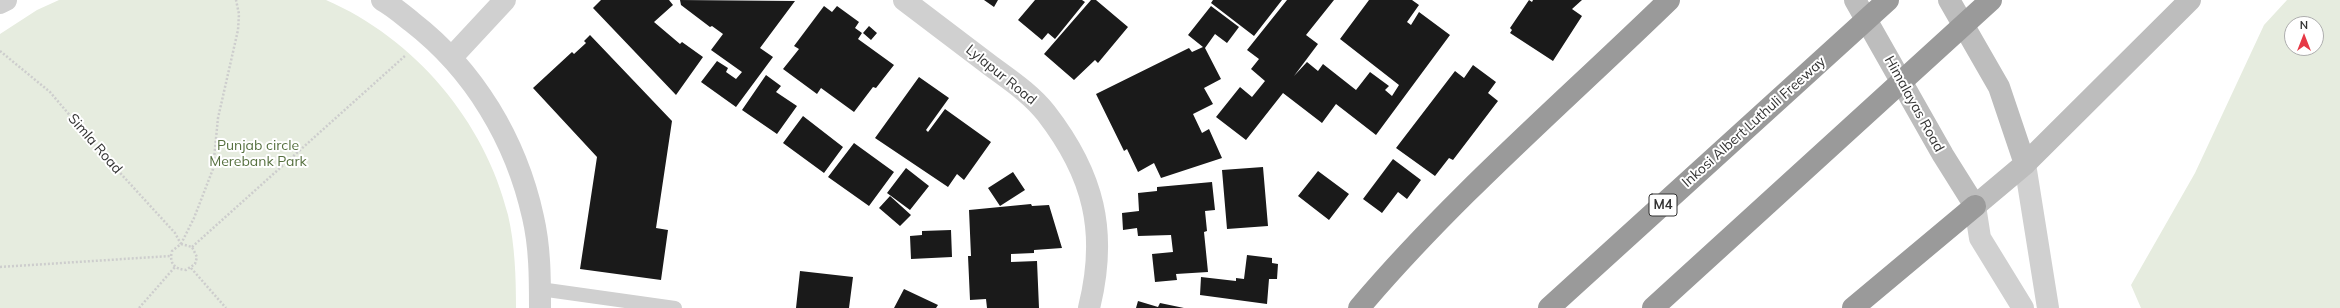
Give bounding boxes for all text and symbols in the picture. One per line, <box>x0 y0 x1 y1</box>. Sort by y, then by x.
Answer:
north arrow <box>2284 16 2324 56</box>
text: N <box>2300 18 2308 32</box>
street label: Lylapur Road <box>962 41 1040 109</box>
street label: Inkosi Albert Luthuli Freeway <box>1679 53 1829 191</box>
street label: Himalayas Road <box>1881 53 1947 155</box>
street label: Simla Road <box>64 111 126 177</box>
park label: Punjab circle Merebank Park <box>209 138 307 170</box>
road number: M4 <box>1649 194 1677 216</box>

